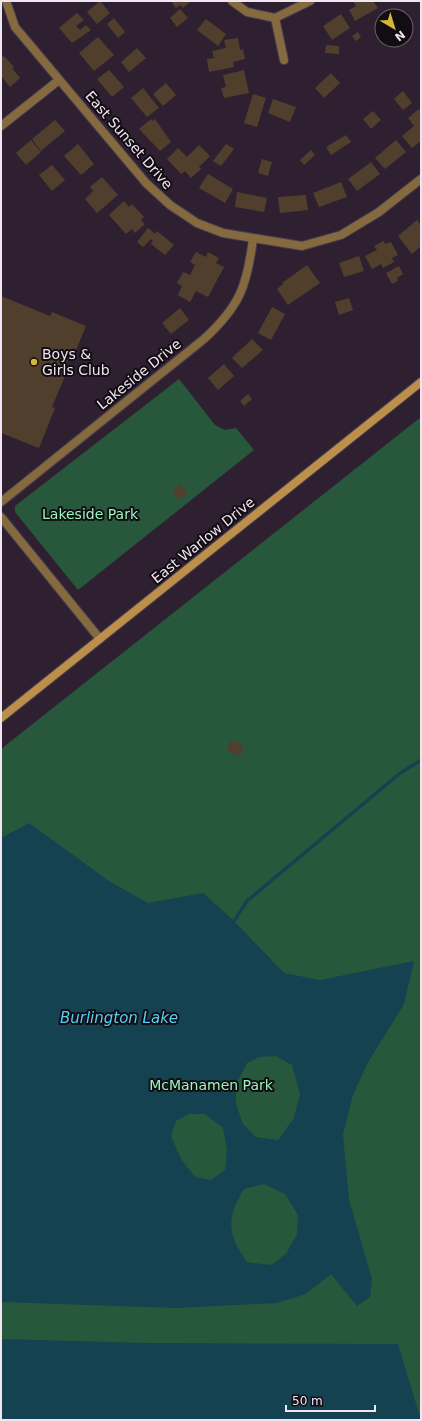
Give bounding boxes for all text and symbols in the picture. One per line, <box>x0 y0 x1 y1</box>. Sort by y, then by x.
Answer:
north arrow <box>374 8 414 48</box>
text: N <box>392 28 407 43</box>
street label: East Sunset Drive <box>82 88 176 192</box>
street label: Lakeside Drive <box>94 335 184 413</box>
place label: Boys & Girls Club <box>42 346 110 378</box>
marker: Boys & Girls Club <box>29 357 39 367</box>
street label: East Warlow Drive <box>148 494 258 586</box>
park label: Lakeside Park <box>42 506 139 522</box>
water label: Burlington Lake <box>60 1009 178 1027</box>
park label: McManamen Park <box>149 1077 274 1093</box>
scale bar <box>286 1387 375 1413</box>
text: 50 m <box>292 1394 323 1408</box>

